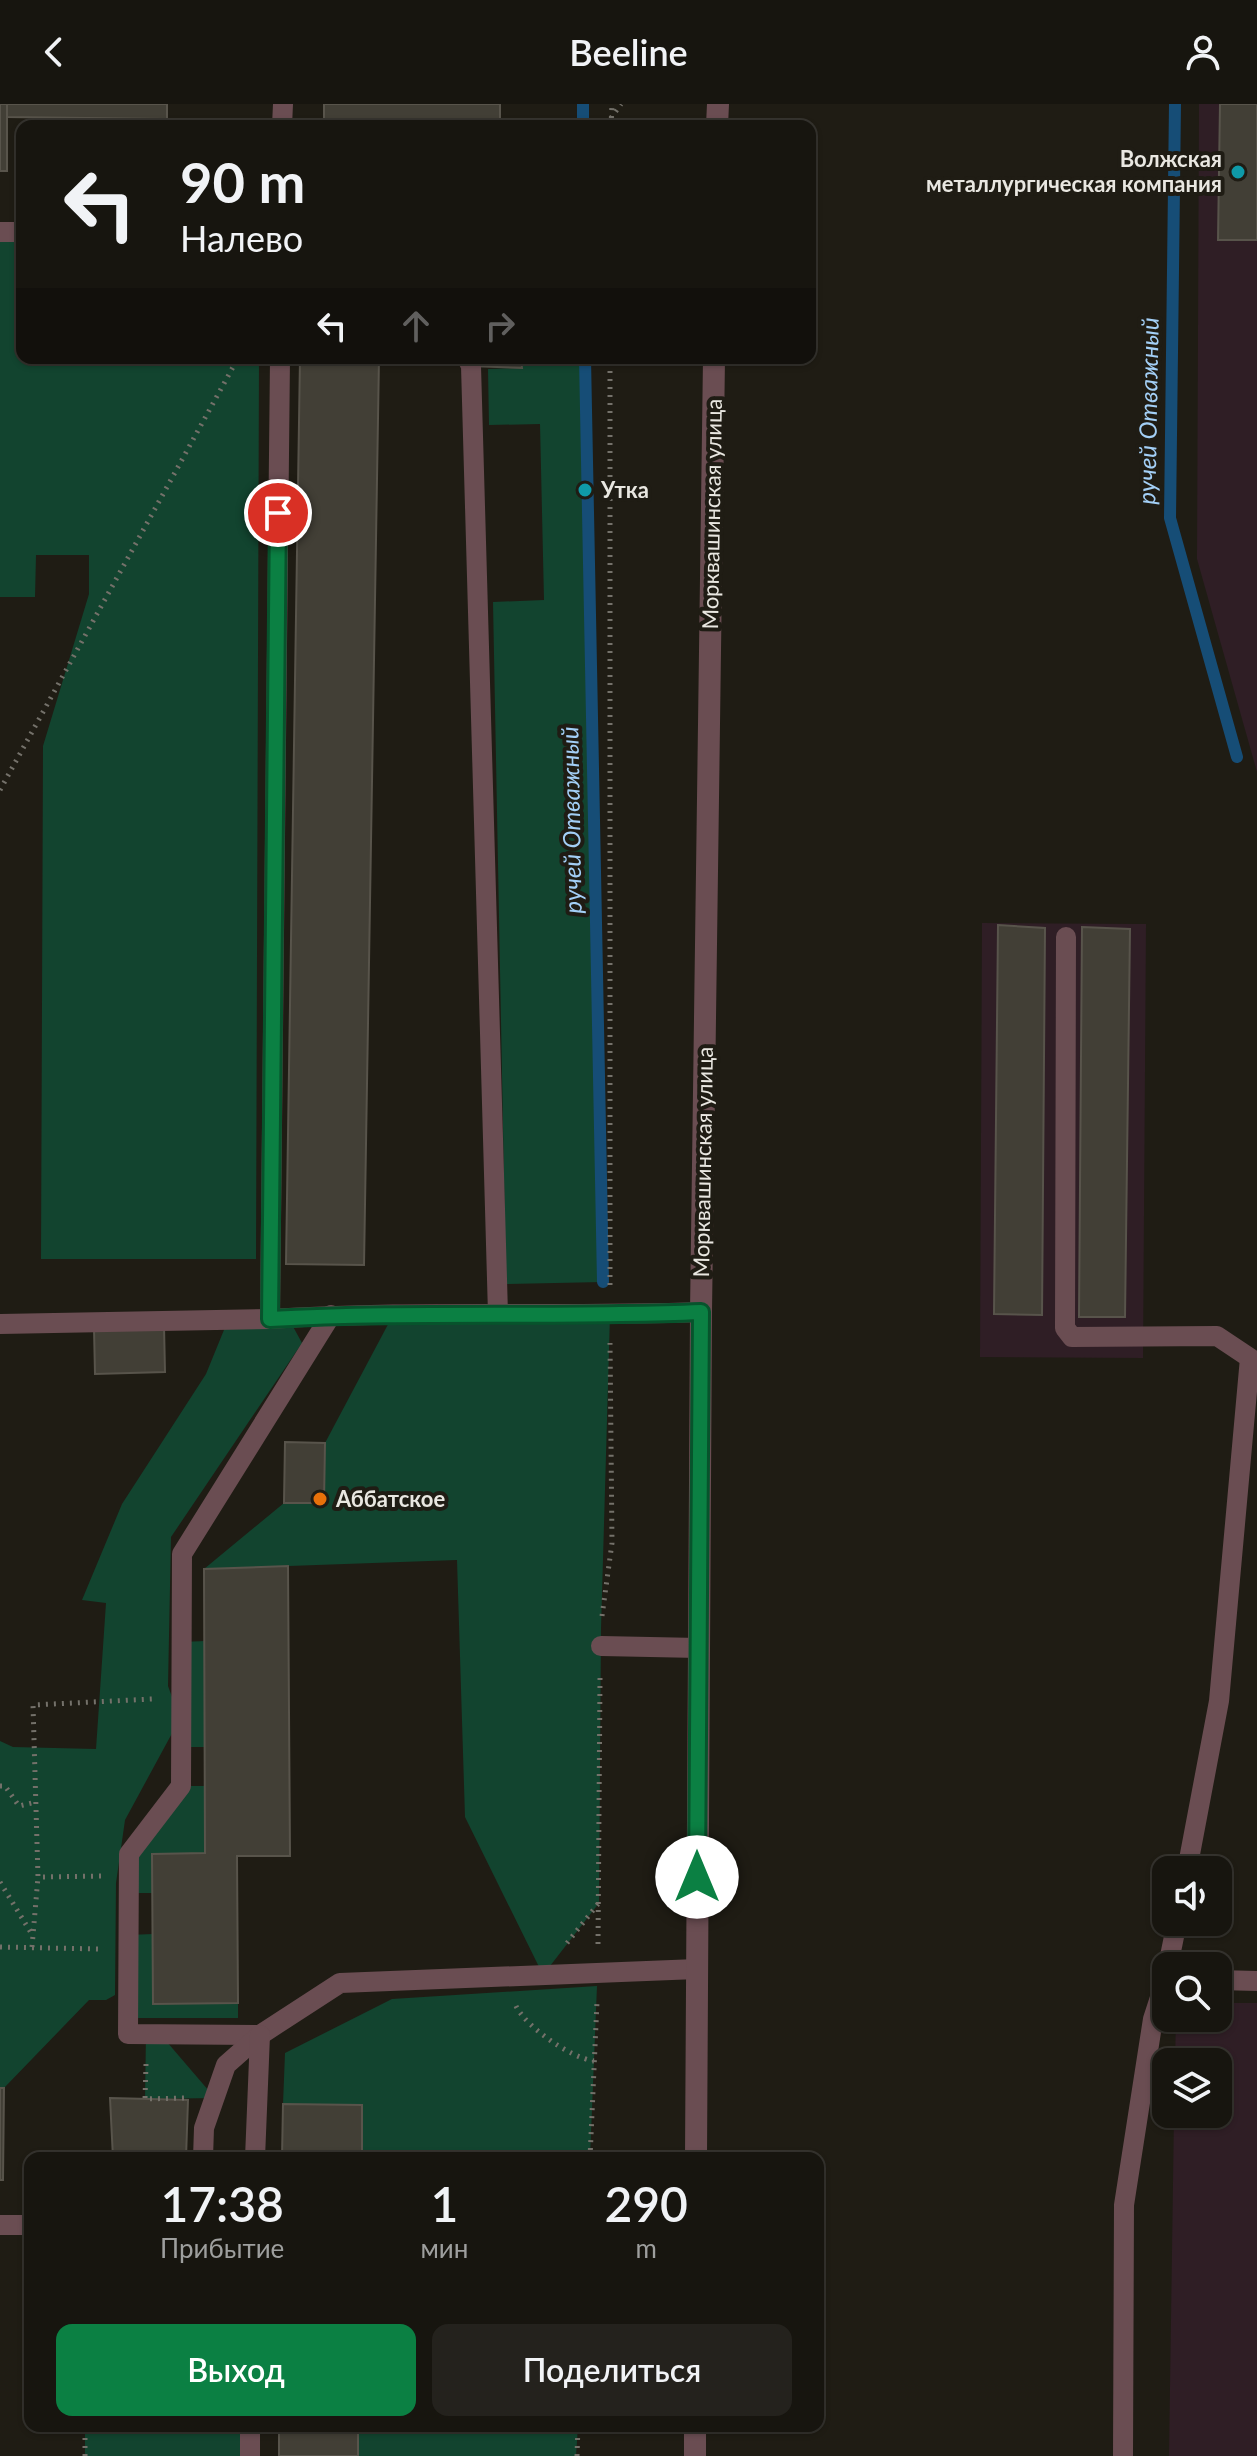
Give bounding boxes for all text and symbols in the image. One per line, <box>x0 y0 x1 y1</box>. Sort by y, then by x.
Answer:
icon: back <box>32 30 76 74</box>
text: Beeline <box>569 30 688 74</box>
icon: person <box>1181 30 1225 74</box>
place label: Волжская металлургическая компания <box>926 145 1222 197</box>
text: 90 m <box>180 148 305 215</box>
icon: left <box>48 152 152 256</box>
marker: Волжская металлургическая компания <box>1229 163 1247 181</box>
text: Налево <box>180 216 303 260</box>
icon: left <box>310 304 354 348</box>
icon: ahead <box>394 304 438 348</box>
icon: right <box>478 304 522 348</box>
water label: ручей Отважный <box>1131 317 1164 505</box>
street label: Морквашинская улица <box>696 398 727 630</box>
place label: Утка <box>600 476 649 503</box>
pin <box>244 479 312 547</box>
marker: Утка <box>576 481 594 499</box>
icon: arrive <box>256 491 300 535</box>
water label: ручей Отважный <box>554 726 587 914</box>
street label: Морквашинская улица <box>687 1046 718 1278</box>
place label: Аббатское <box>335 1485 445 1512</box>
marker: Аббатское <box>311 1490 329 1508</box>
position arrow <box>655 1835 739 1919</box>
map controls <box>1152 1856 1232 2128</box>
button: sound <box>1152 1856 1232 1936</box>
button: search <box>1152 1952 1232 2032</box>
button: layers <box>1152 2048 1232 2128</box>
text: 17:38 <box>160 2175 284 2232</box>
text: 1 <box>430 2175 458 2232</box>
text: 290 <box>604 2175 688 2232</box>
text: Прибытие <box>160 2232 284 2264</box>
text: мин <box>420 2232 468 2264</box>
text: m <box>635 2232 657 2264</box>
button: Выход <box>56 2324 416 2416</box>
button: Поделиться <box>432 2324 792 2416</box>

